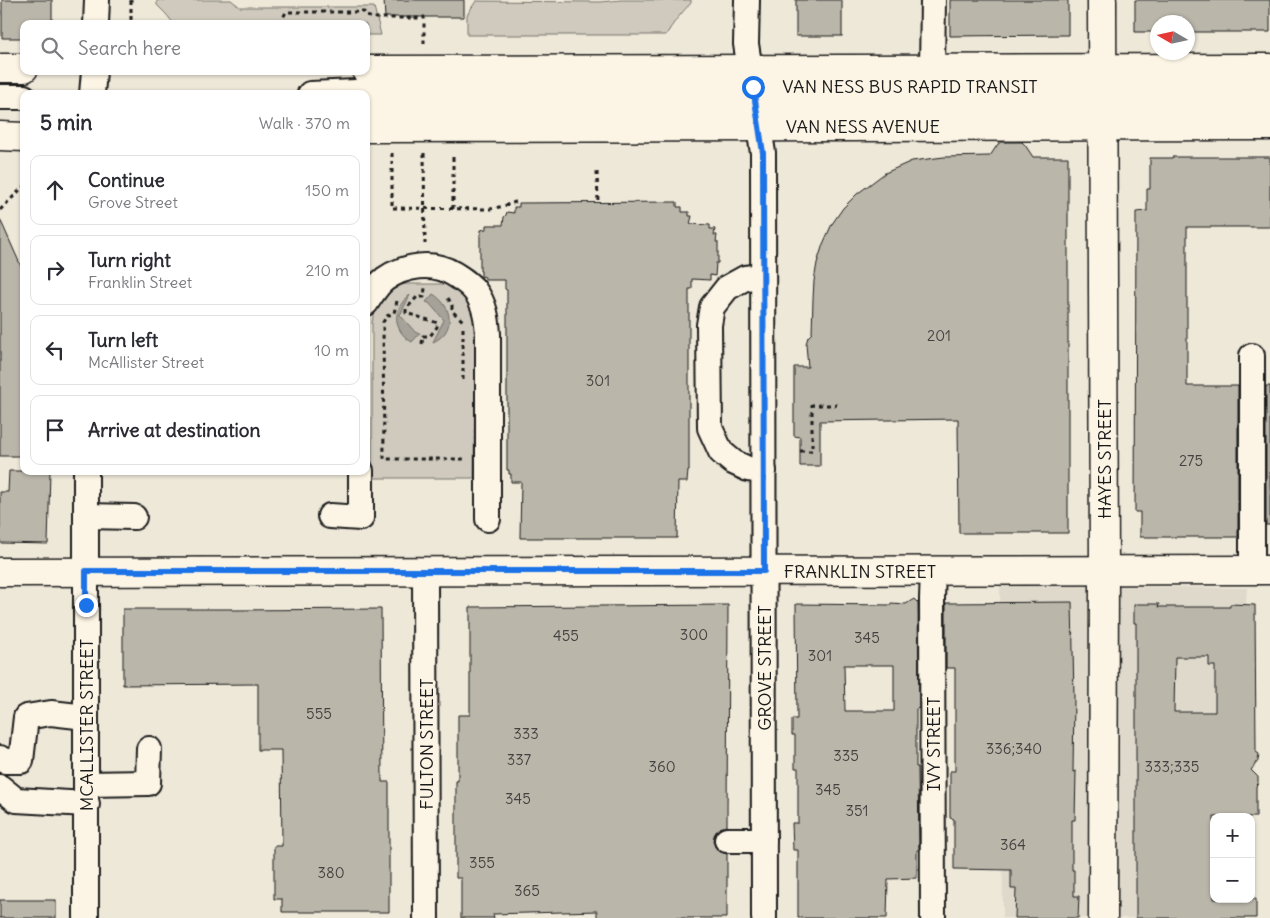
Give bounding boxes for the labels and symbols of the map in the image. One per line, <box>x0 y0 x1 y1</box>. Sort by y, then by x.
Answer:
north arrow <box>1150 15 1195 60</box>
street label: VAN NESS BUS RAPID TRANSIT <box>782 75 1038 98</box>
route start <box>742 76 765 99</box>
street label: VAN NESS AVENUE <box>786 115 940 138</box>
house number: 201 <box>927 326 951 345</box>
house number: 301 <box>586 371 610 390</box>
street label: HAYES STREET <box>1093 399 1116 519</box>
house number: 275 <box>1179 451 1203 470</box>
street label: FRANKLIN STREET <box>784 560 936 583</box>
route end <box>75 594 98 617</box>
street label: GROVE STREET <box>753 605 776 731</box>
house number: 300 <box>680 625 708 644</box>
house number: 455 <box>553 626 579 645</box>
house number: 345 <box>854 628 880 647</box>
street label: MCALLISTER STREET <box>75 639 98 811</box>
house number: 301 <box>808 646 832 665</box>
street label: FULTON STREET <box>415 678 438 810</box>
street label: IVY STREET <box>922 697 945 791</box>
house number: 555 <box>306 704 332 723</box>
house number: 333 <box>513 724 539 743</box>
house number: 336;340 <box>986 739 1042 758</box>
house number: 335 <box>833 746 859 765</box>
house number: 337 <box>507 750 531 769</box>
house number: 360 <box>648 757 676 776</box>
house number: 333;335 <box>1145 757 1199 776</box>
house number: 345 <box>815 780 841 799</box>
house number: 345 <box>505 789 531 808</box>
house number: 351 <box>845 801 869 820</box>
house number: 364 <box>1000 835 1026 854</box>
house number: 355 <box>469 853 495 872</box>
house number: 380 <box>317 863 345 882</box>
house number: 365 <box>514 881 540 900</box>

